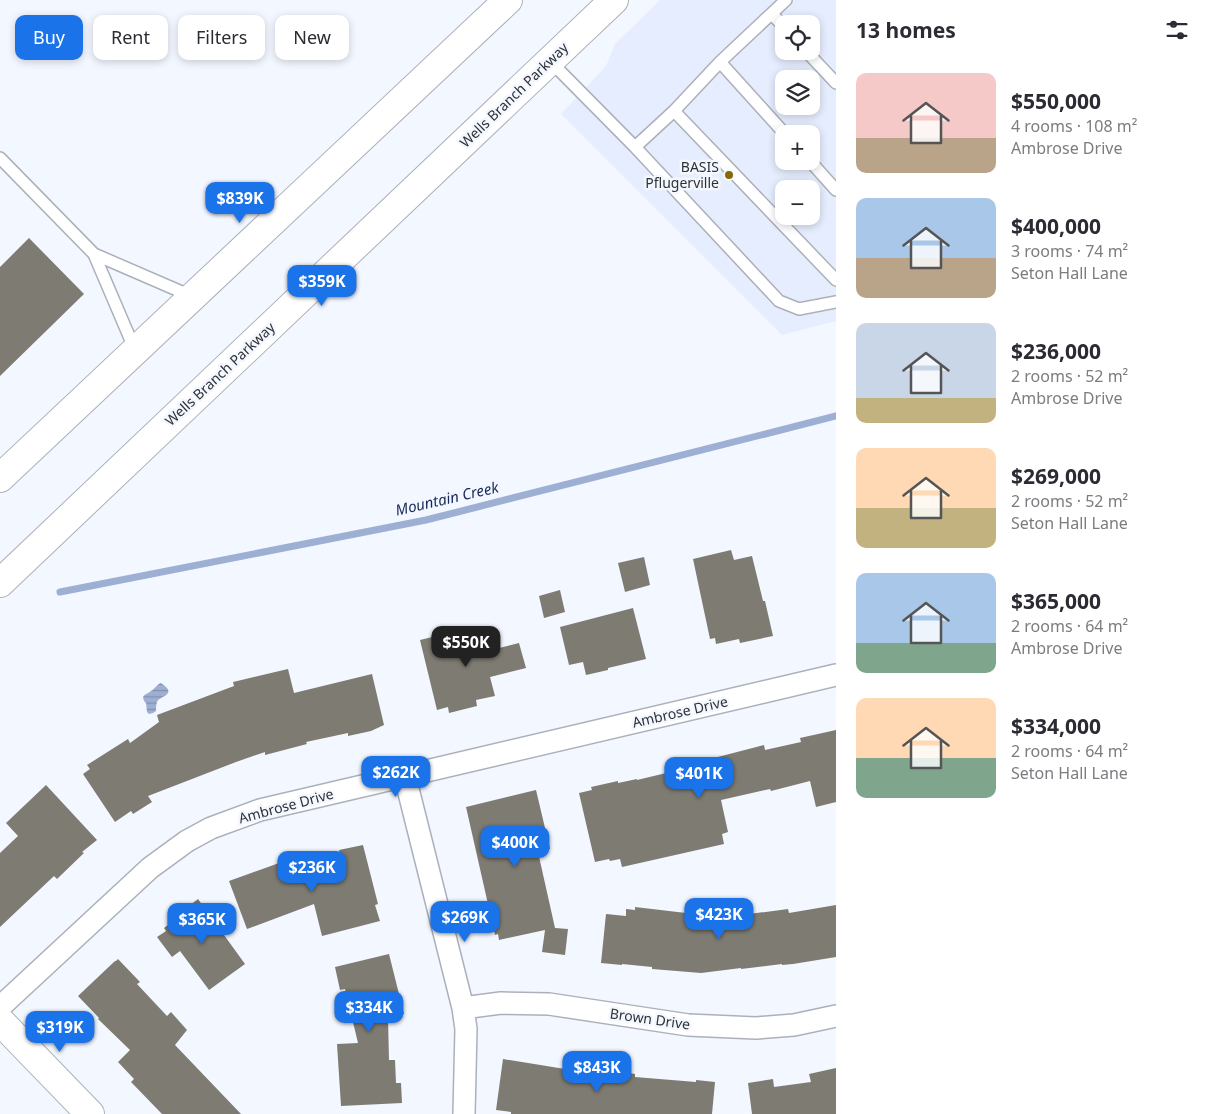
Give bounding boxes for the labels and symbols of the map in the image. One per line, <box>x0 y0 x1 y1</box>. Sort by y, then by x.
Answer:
street label: Wells Branch Parkway <box>455 37 573 151</box>
place label: BASIS Pflugerville <box>645 157 719 192</box>
marker: BASIS Pflugerville <box>723 169 735 181</box>
pin: $839K <box>205 182 275 224</box>
pin: $359K <box>287 264 357 307</box>
street label: Wells Branch Parkway <box>161 317 279 430</box>
water label: Mountain Creek <box>393 476 501 520</box>
pin: $550K <box>431 626 501 668</box>
street label: Ambrose Drive <box>630 691 730 732</box>
pin: $262K <box>361 756 431 798</box>
pin: $401K <box>664 756 734 799</box>
street label: Ambrose Drive <box>236 784 336 827</box>
pin: $400K <box>480 826 550 868</box>
pin: $236K <box>277 850 347 893</box>
pin: $423K <box>684 898 754 940</box>
pin: $269K <box>430 900 500 943</box>
pin: $365K <box>167 902 237 945</box>
pin: $334K <box>334 990 404 1033</box>
street label: Brown Drive <box>609 1003 691 1034</box>
pin: $319K <box>25 1010 95 1053</box>
pin: $843K <box>562 1050 632 1093</box>

